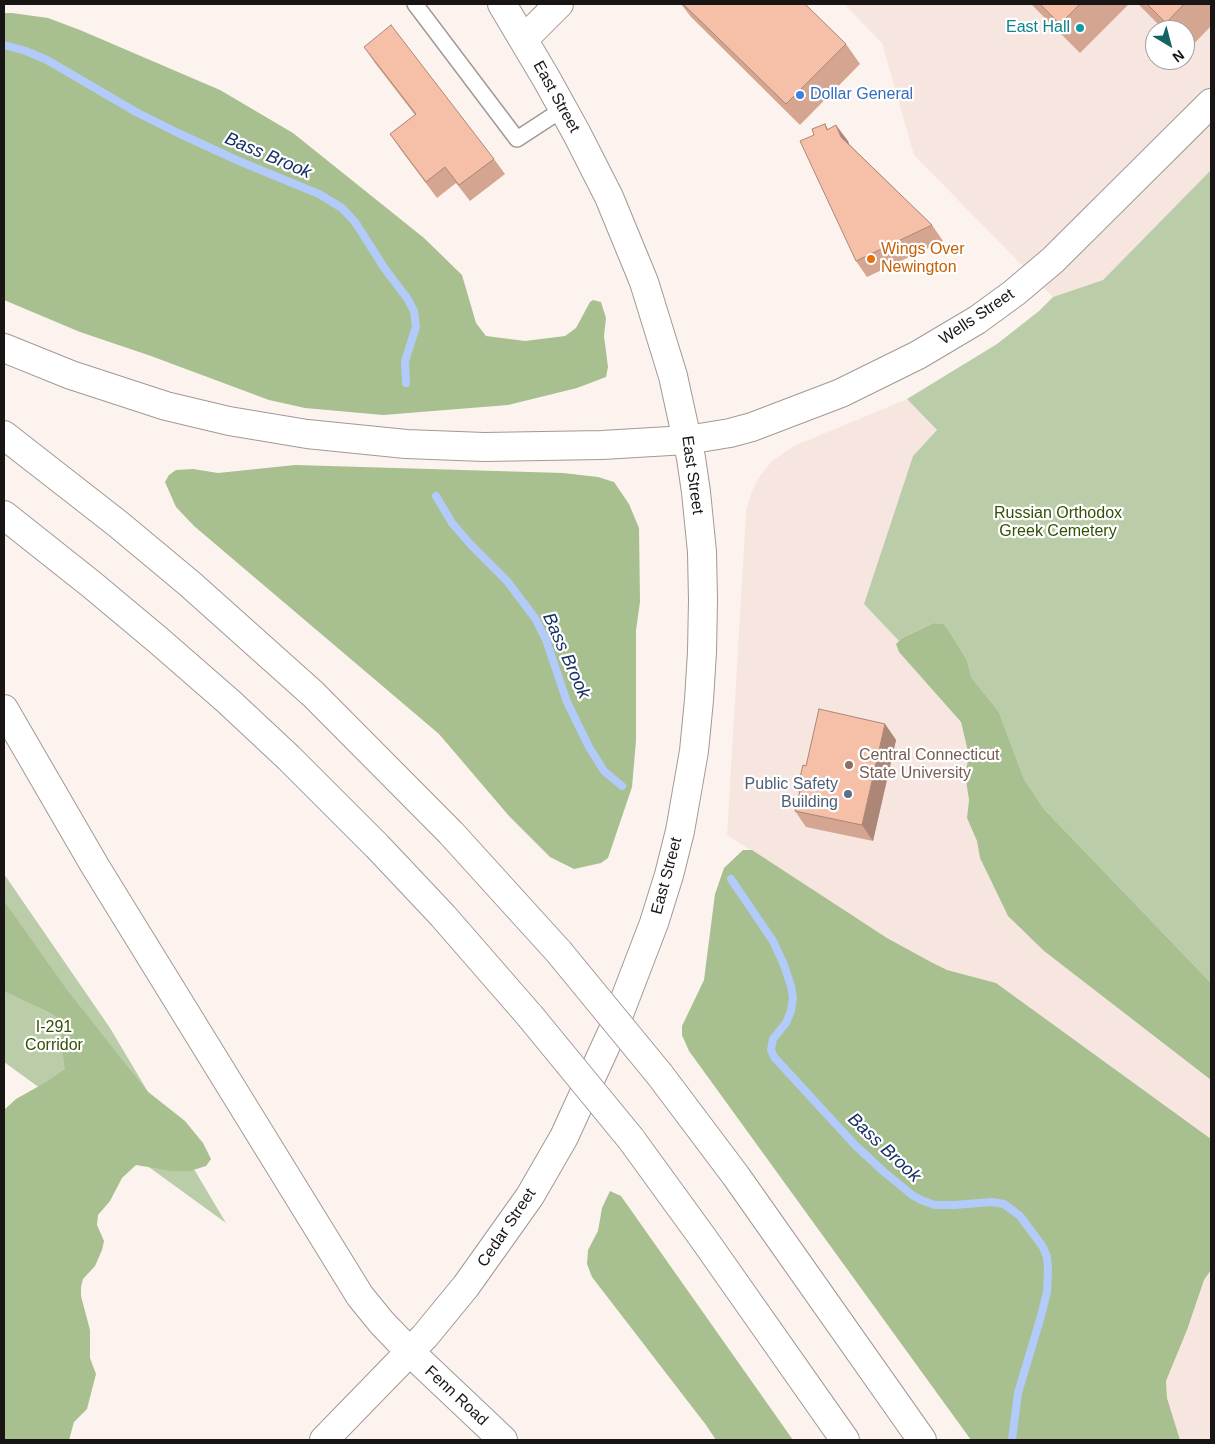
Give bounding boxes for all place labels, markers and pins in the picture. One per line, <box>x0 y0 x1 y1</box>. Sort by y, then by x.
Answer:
place label: East Hall <box>1006 18 1070 38</box>
marker: East Hall <box>1074 22 1086 34</box>
place label: Dollar General <box>810 85 913 105</box>
marker: Dollar General <box>794 89 806 101</box>
place label: Wings Over Newington <box>881 240 965 278</box>
marker: Wings Over Newington <box>865 253 877 265</box>
place label: Central Connecticut State University <box>859 746 1000 784</box>
marker: Central Connecticut State University <box>843 759 855 771</box>
place label: Public Safety Building <box>745 775 838 813</box>
marker: Public Safety Building <box>842 788 854 800</box>

